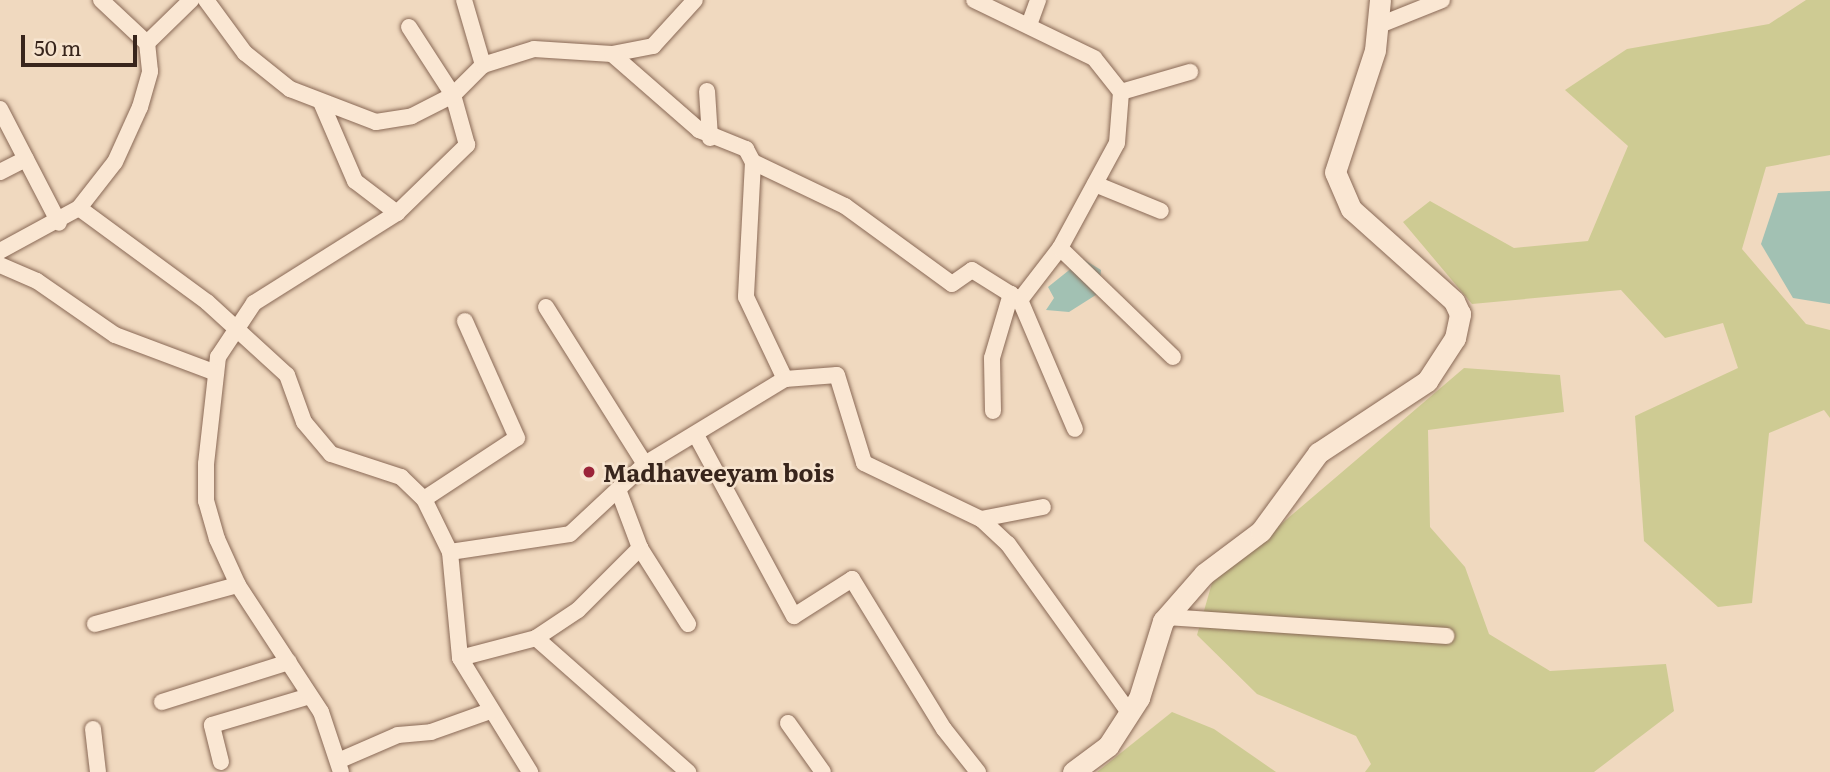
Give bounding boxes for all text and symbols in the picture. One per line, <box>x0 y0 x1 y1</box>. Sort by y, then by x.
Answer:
scale bar <box>24 21 140 65</box>
text: 50 m <box>34 31 81 62</box>
place label: Madhaveeyam bois <box>603 458 834 486</box>
marker: Madhaveeyam bois <box>581 464 597 480</box>

